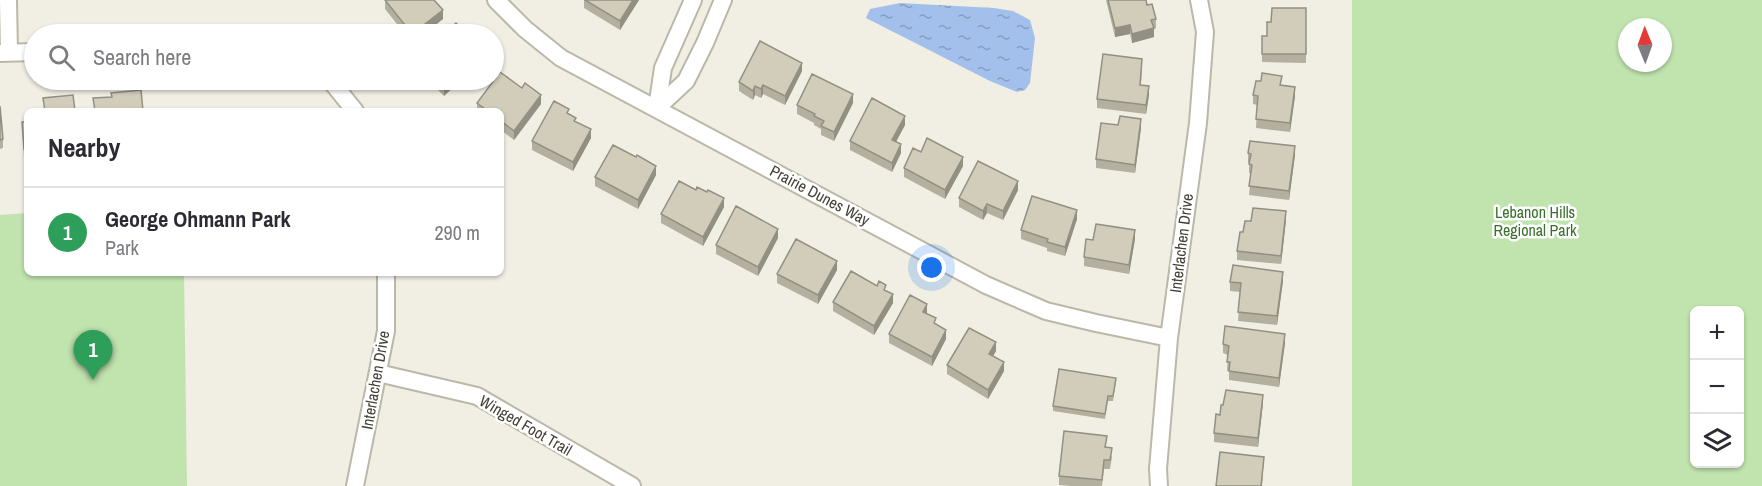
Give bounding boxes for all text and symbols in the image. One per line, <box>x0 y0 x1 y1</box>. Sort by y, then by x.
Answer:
north arrow <box>1618 18 1672 72</box>
search box <box>24 24 504 90</box>
icon: search <box>45 41 78 74</box>
text: Search here <box>93 42 191 72</box>
text: Nearby <box>48 130 120 165</box>
street label: Prairie Dunes Way <box>766 159 874 231</box>
street label: Interlachen Drive <box>1164 192 1198 294</box>
park label: Lebanon Hills Regional Park <box>1493 201 1577 241</box>
text: George Ohmann Park <box>105 204 290 234</box>
text: 1 <box>63 219 72 246</box>
text: 290 m <box>434 219 480 246</box>
text: Park <box>105 234 139 261</box>
your location <box>917 253 946 282</box>
map controls <box>1690 306 1744 468</box>
button: + <box>1690 306 1744 360</box>
street label: Interlachen Drive <box>355 329 395 431</box>
pin: 1 <box>74 330 112 380</box>
button: − <box>1690 360 1744 414</box>
street label: Winged Foot Trail <box>476 390 576 460</box>
button: layers <box>1690 414 1744 468</box>

